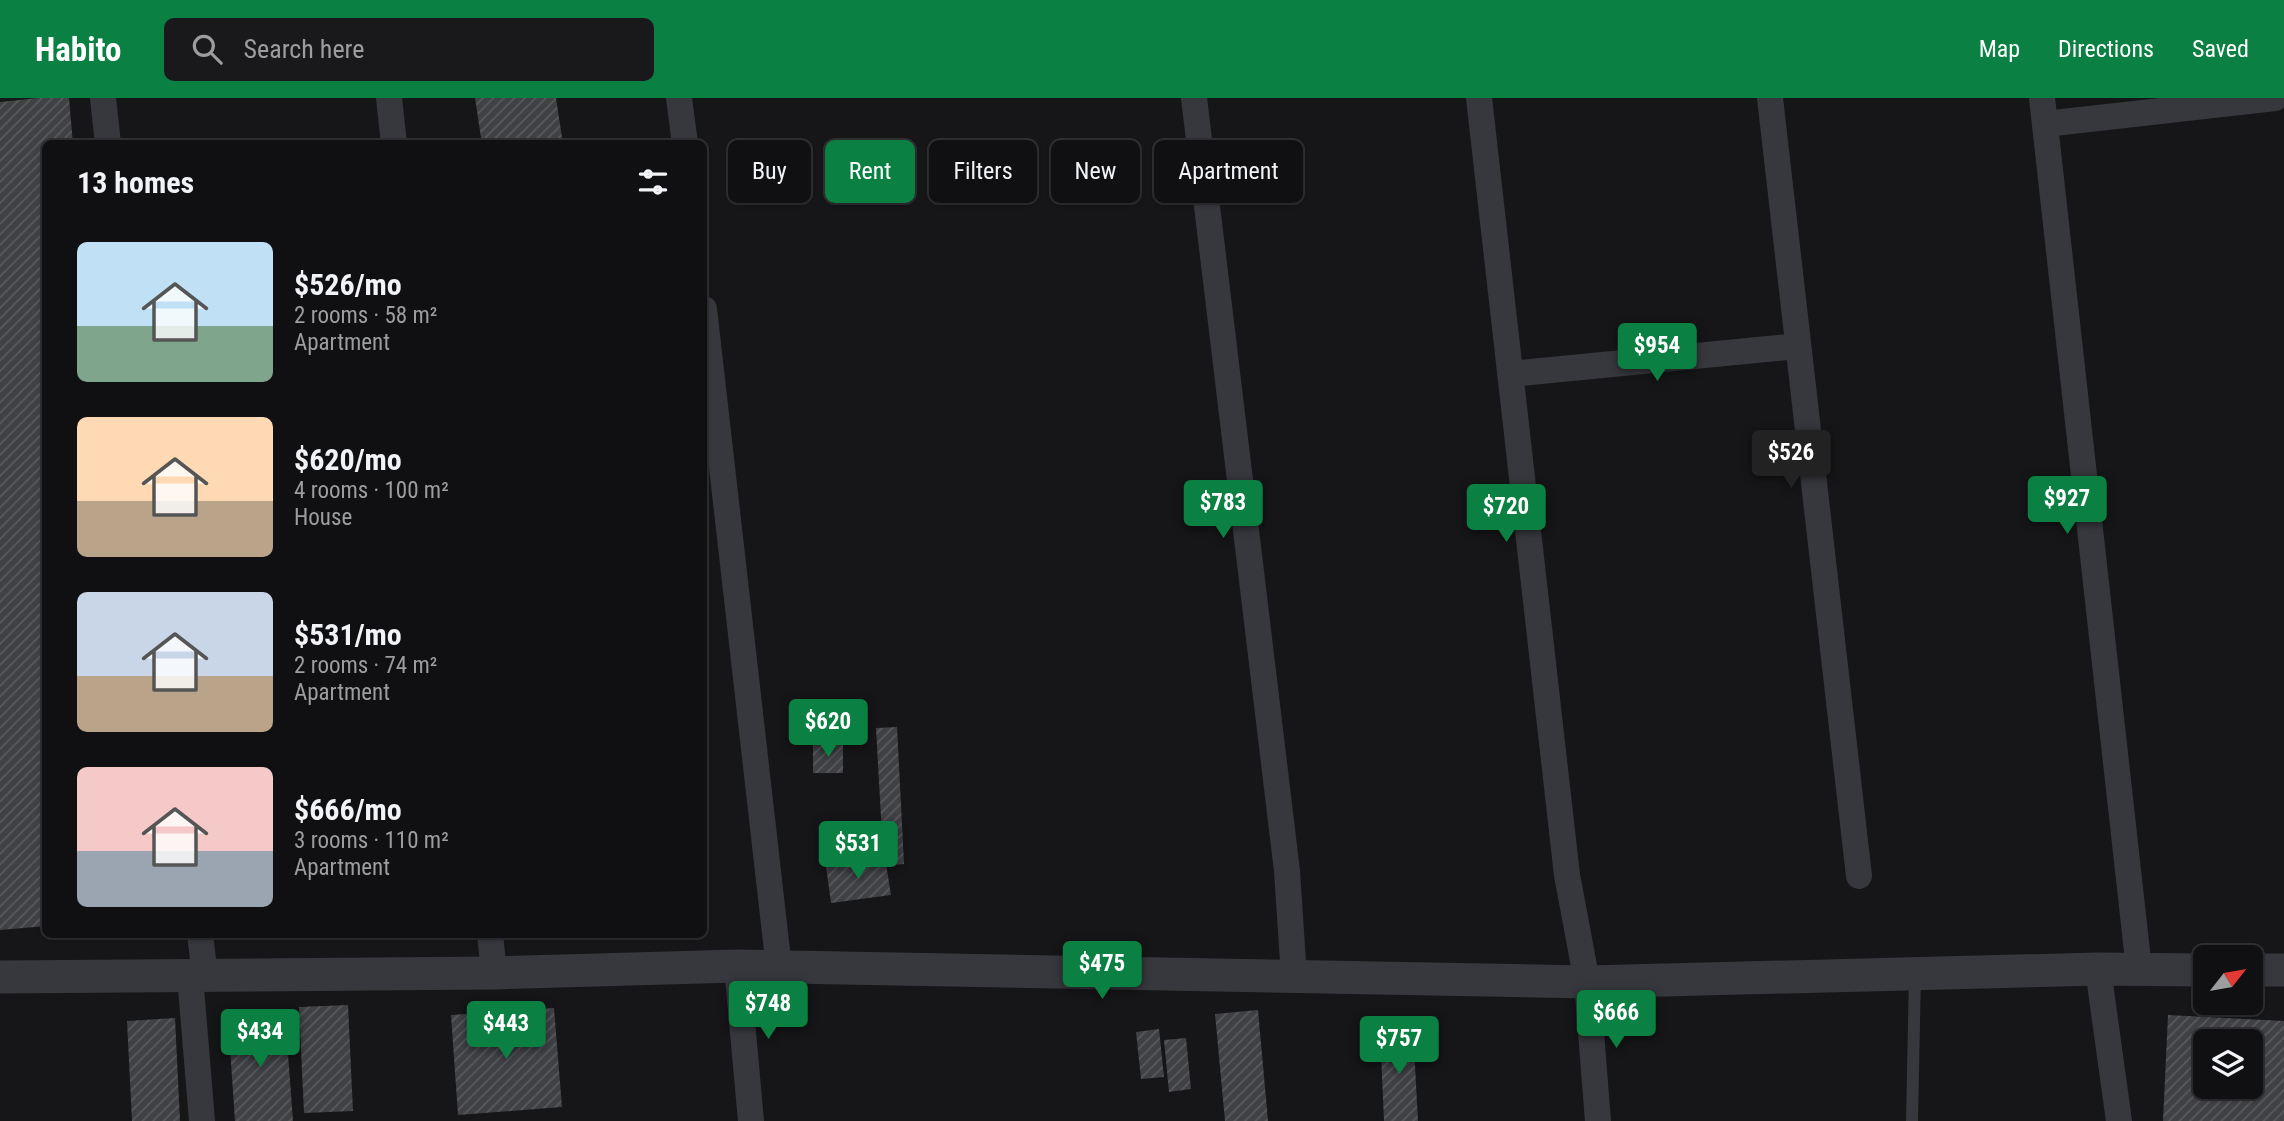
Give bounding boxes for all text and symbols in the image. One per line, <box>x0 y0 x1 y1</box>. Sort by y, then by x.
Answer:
search box <box>164 18 654 81</box>
text: Habito <box>35 30 122 69</box>
icon: search <box>188 30 226 68</box>
text: Search here <box>244 34 364 64</box>
text: Map <box>1979 35 2020 63</box>
text: Directions <box>2058 35 2154 63</box>
text: Saved <box>2192 35 2249 63</box>
chip: Buy <box>728 140 811 203</box>
chip: Rent <box>825 140 915 203</box>
chip: Filters <box>929 140 1037 203</box>
chip: New <box>1051 140 1140 203</box>
chip: Apartment <box>1154 140 1303 203</box>
icon: filters <box>634 163 672 201</box>
text: 13 homes <box>77 165 194 200</box>
text: $526/mo <box>294 267 402 302</box>
icon: home <box>133 270 217 354</box>
text: 2 rooms · 58 m² <box>294 302 437 329</box>
pin: $954 <box>1616 324 1698 383</box>
text: Apartment <box>294 329 390 356</box>
text: $954 <box>1634 332 1680 359</box>
pin: $526 <box>1750 430 1832 490</box>
text: $526 <box>1768 439 1814 466</box>
text: $620/mo <box>294 442 402 477</box>
icon: home <box>133 445 217 529</box>
pin: $927 <box>2026 476 2108 536</box>
text: 4 rooms · 100 m² <box>294 477 449 504</box>
pin: $783 <box>1182 480 1264 540</box>
pin: $720 <box>1465 484 1547 544</box>
text: $927 <box>2044 485 2090 512</box>
text: $783 <box>1200 489 1246 516</box>
text: $720 <box>1483 493 1529 520</box>
text: House <box>294 504 352 531</box>
text: $531/mo <box>294 617 402 652</box>
icon: home <box>133 620 217 704</box>
text: 2 rooms · 74 m² <box>294 652 437 679</box>
text: Apartment <box>294 679 390 706</box>
pin: $620 <box>787 700 869 759</box>
text: $620 <box>805 708 851 735</box>
text: $666/mo <box>294 792 402 827</box>
icon: home <box>133 795 217 879</box>
pin: $531 <box>817 822 899 881</box>
text: 3 rooms · 110 m² <box>294 827 449 854</box>
text: $531 <box>835 830 881 857</box>
text: Apartment <box>294 854 390 881</box>
pin: $475 <box>1061 942 1143 1001</box>
north arrow <box>2193 945 2263 1015</box>
map controls <box>2193 945 2263 1099</box>
text: $475 <box>1079 950 1125 977</box>
pin: $748 <box>727 982 809 1041</box>
text: $748 <box>745 990 791 1017</box>
pin: $666 <box>1575 990 1657 1050</box>
text: $666 <box>1593 999 1639 1026</box>
pin: $443 <box>465 1002 547 1061</box>
pin: $434 <box>219 1010 301 1069</box>
text: $443 <box>483 1010 529 1037</box>
pin: $757 <box>1358 1016 1440 1076</box>
text: $434 <box>237 1018 283 1045</box>
text: $757 <box>1376 1025 1422 1052</box>
button: layers <box>2193 1029 2263 1099</box>

